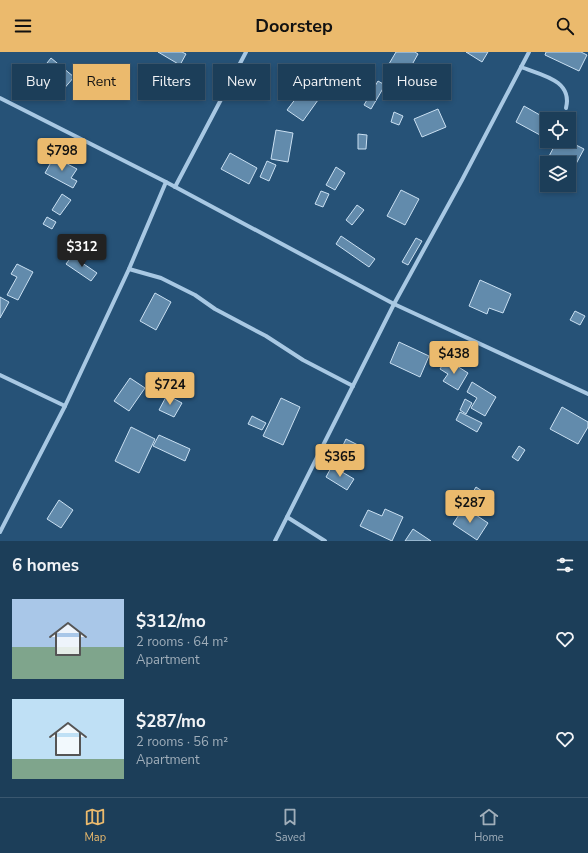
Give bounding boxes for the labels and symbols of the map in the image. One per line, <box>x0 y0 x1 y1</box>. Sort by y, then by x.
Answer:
pin: $798 <box>38 138 86 172</box>
pin: $312 <box>58 234 106 268</box>
pin: $438 <box>430 341 478 375</box>
pin: $724 <box>146 372 194 406</box>
pin: $365 <box>316 444 364 478</box>
pin: $287 <box>446 490 494 524</box>

